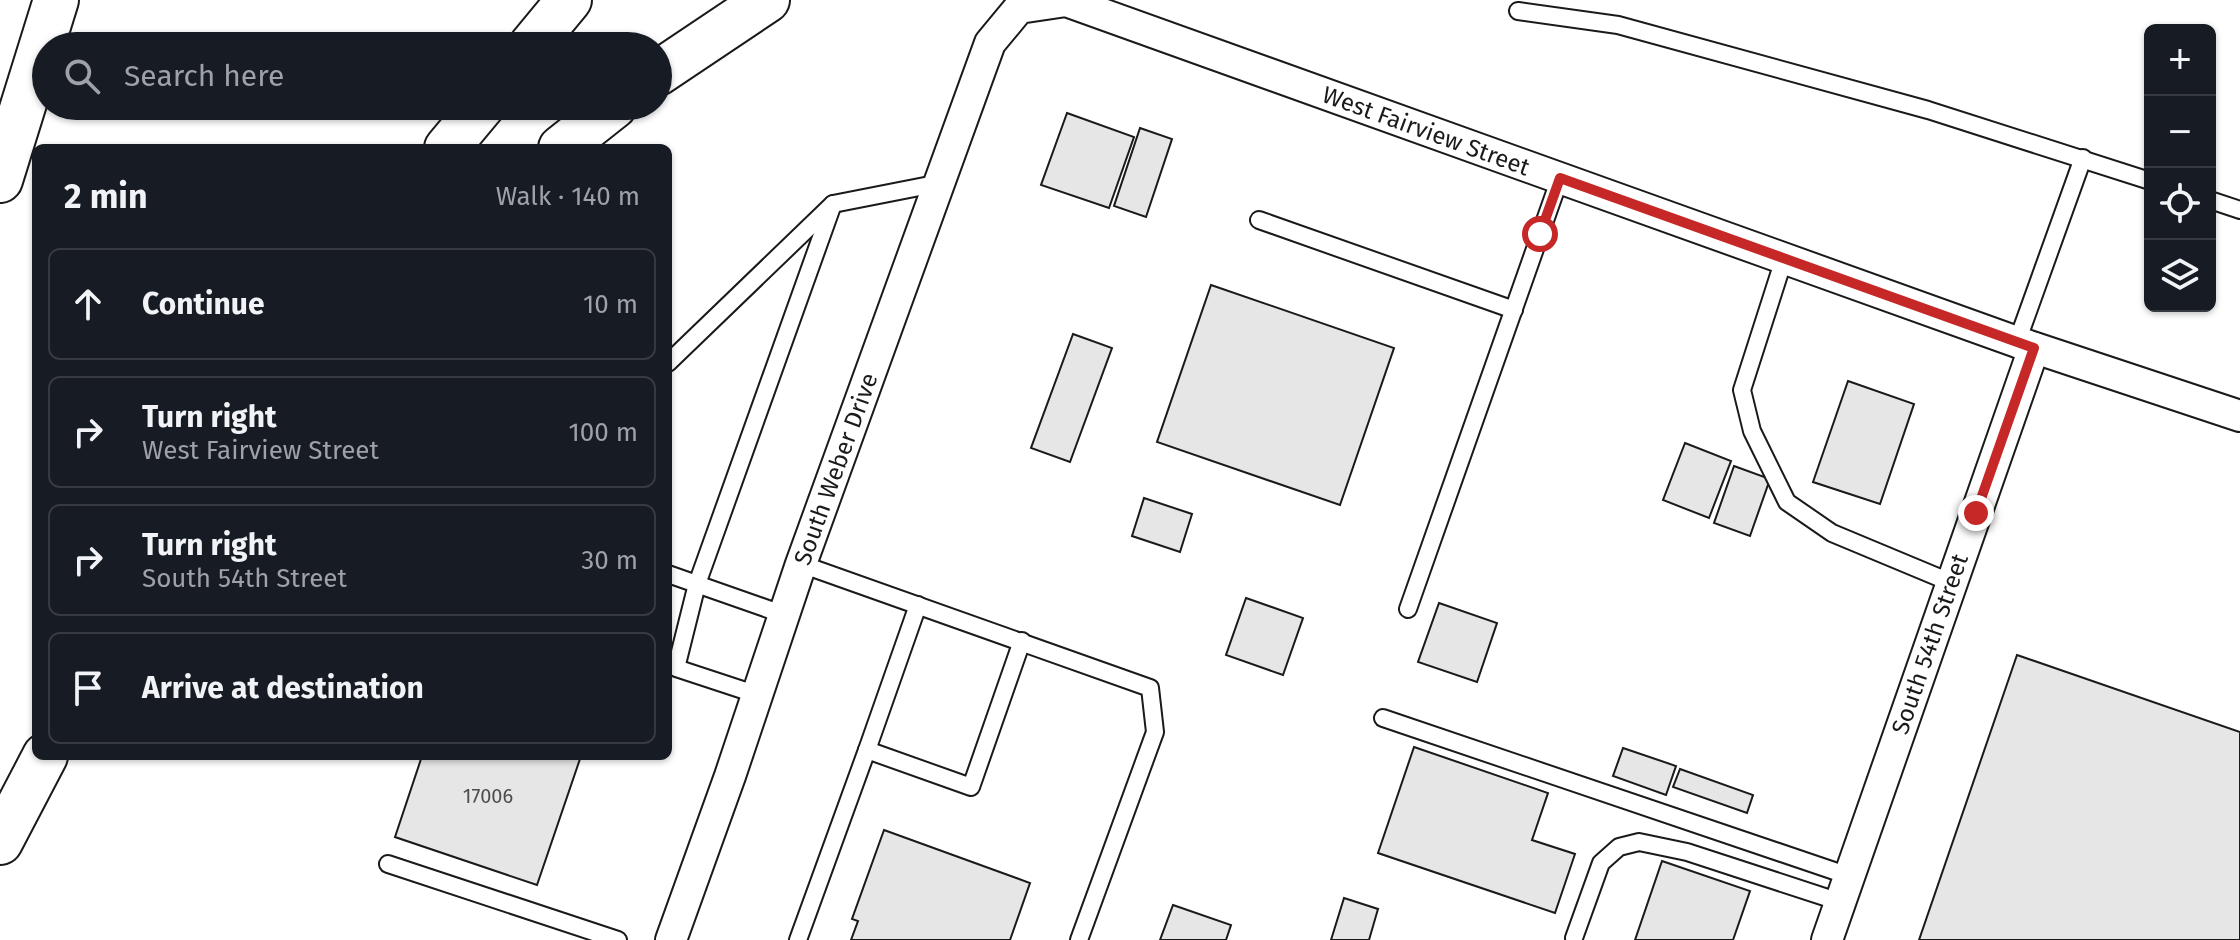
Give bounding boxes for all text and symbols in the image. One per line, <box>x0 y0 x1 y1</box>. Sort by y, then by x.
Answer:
map controls <box>2144 24 2216 312</box>
button: + <box>2144 24 2216 96</box>
search box <box>32 32 672 120</box>
icon: search <box>60 54 104 98</box>
text: Search here <box>124 58 284 94</box>
street label: West Fairview Street <box>1318 80 1534 182</box>
button: − <box>2144 96 2216 168</box>
button: locate <box>2144 168 2216 240</box>
text: 2 min <box>64 176 148 217</box>
text: Walk · 140 m <box>496 181 640 212</box>
route start <box>1522 216 1558 252</box>
button: layers <box>2144 240 2216 312</box>
icon: ahead <box>66 282 110 326</box>
text: Continue <box>142 286 265 322</box>
text: 10 m <box>583 289 638 320</box>
street label: South Weber Drive <box>788 369 884 569</box>
text: Turn right <box>142 399 277 435</box>
icon: right <box>66 410 110 454</box>
text: 100 m <box>569 417 638 448</box>
text: West Fairview Street <box>142 435 379 466</box>
route end <box>1958 495 1994 531</box>
text: Turn right <box>142 527 277 563</box>
icon: right <box>66 538 110 582</box>
text: 30 m <box>581 545 638 576</box>
street label: South 54th Street <box>1886 550 1974 738</box>
text: South 54th Street <box>142 563 347 594</box>
icon: arrive <box>66 666 110 710</box>
text: Arrive at destination <box>142 670 424 706</box>
house number: 17006 <box>463 784 513 808</box>

